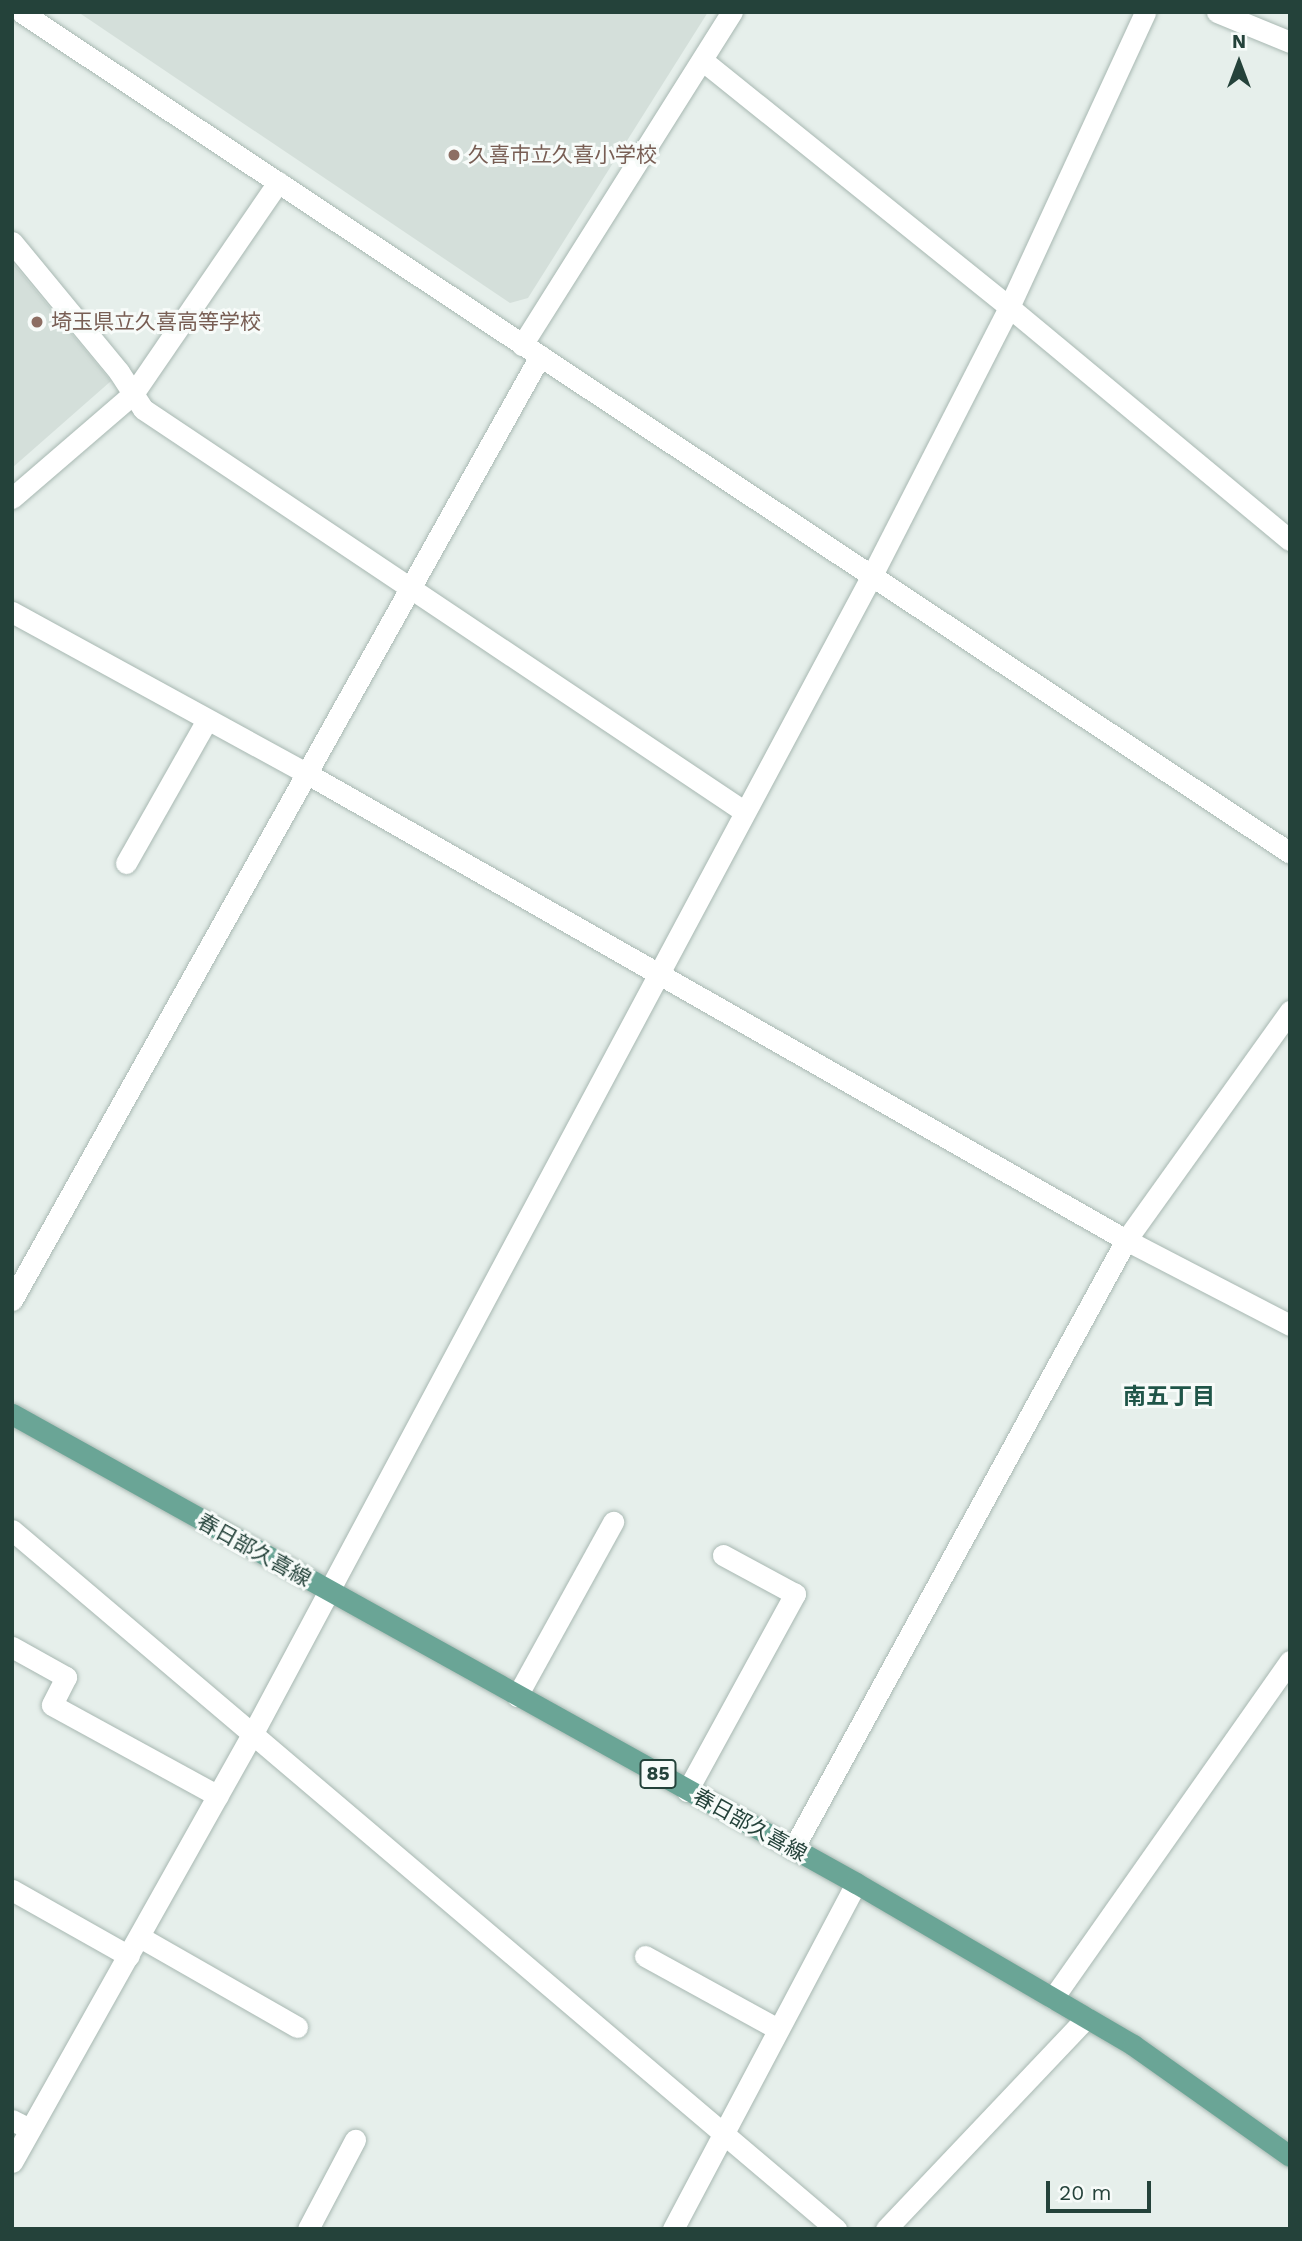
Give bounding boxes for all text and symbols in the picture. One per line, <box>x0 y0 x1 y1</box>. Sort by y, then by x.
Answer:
north arrow <box>1204 28 1274 98</box>
text: N <box>1232 30 1246 53</box>
place label: 久喜市立久喜小学校 <box>468 142 657 168</box>
marker: 久喜市立久喜小学校 <box>446 147 462 163</box>
place label: 埼玉県立久喜高等学校 <box>51 309 261 335</box>
marker: 埼玉県立久喜高等学校 <box>29 314 45 330</box>
district label: 南五丁目 <box>1123 1383 1215 1411</box>
street label: 春日部久喜線 <box>193 1508 315 1592</box>
road number: 85 <box>639 1758 677 1790</box>
street label: 春日部久喜線 <box>689 1783 811 1867</box>
scale bar <box>1050 2168 1155 2212</box>
text: 20 m <box>1059 2180 1111 2205</box>

